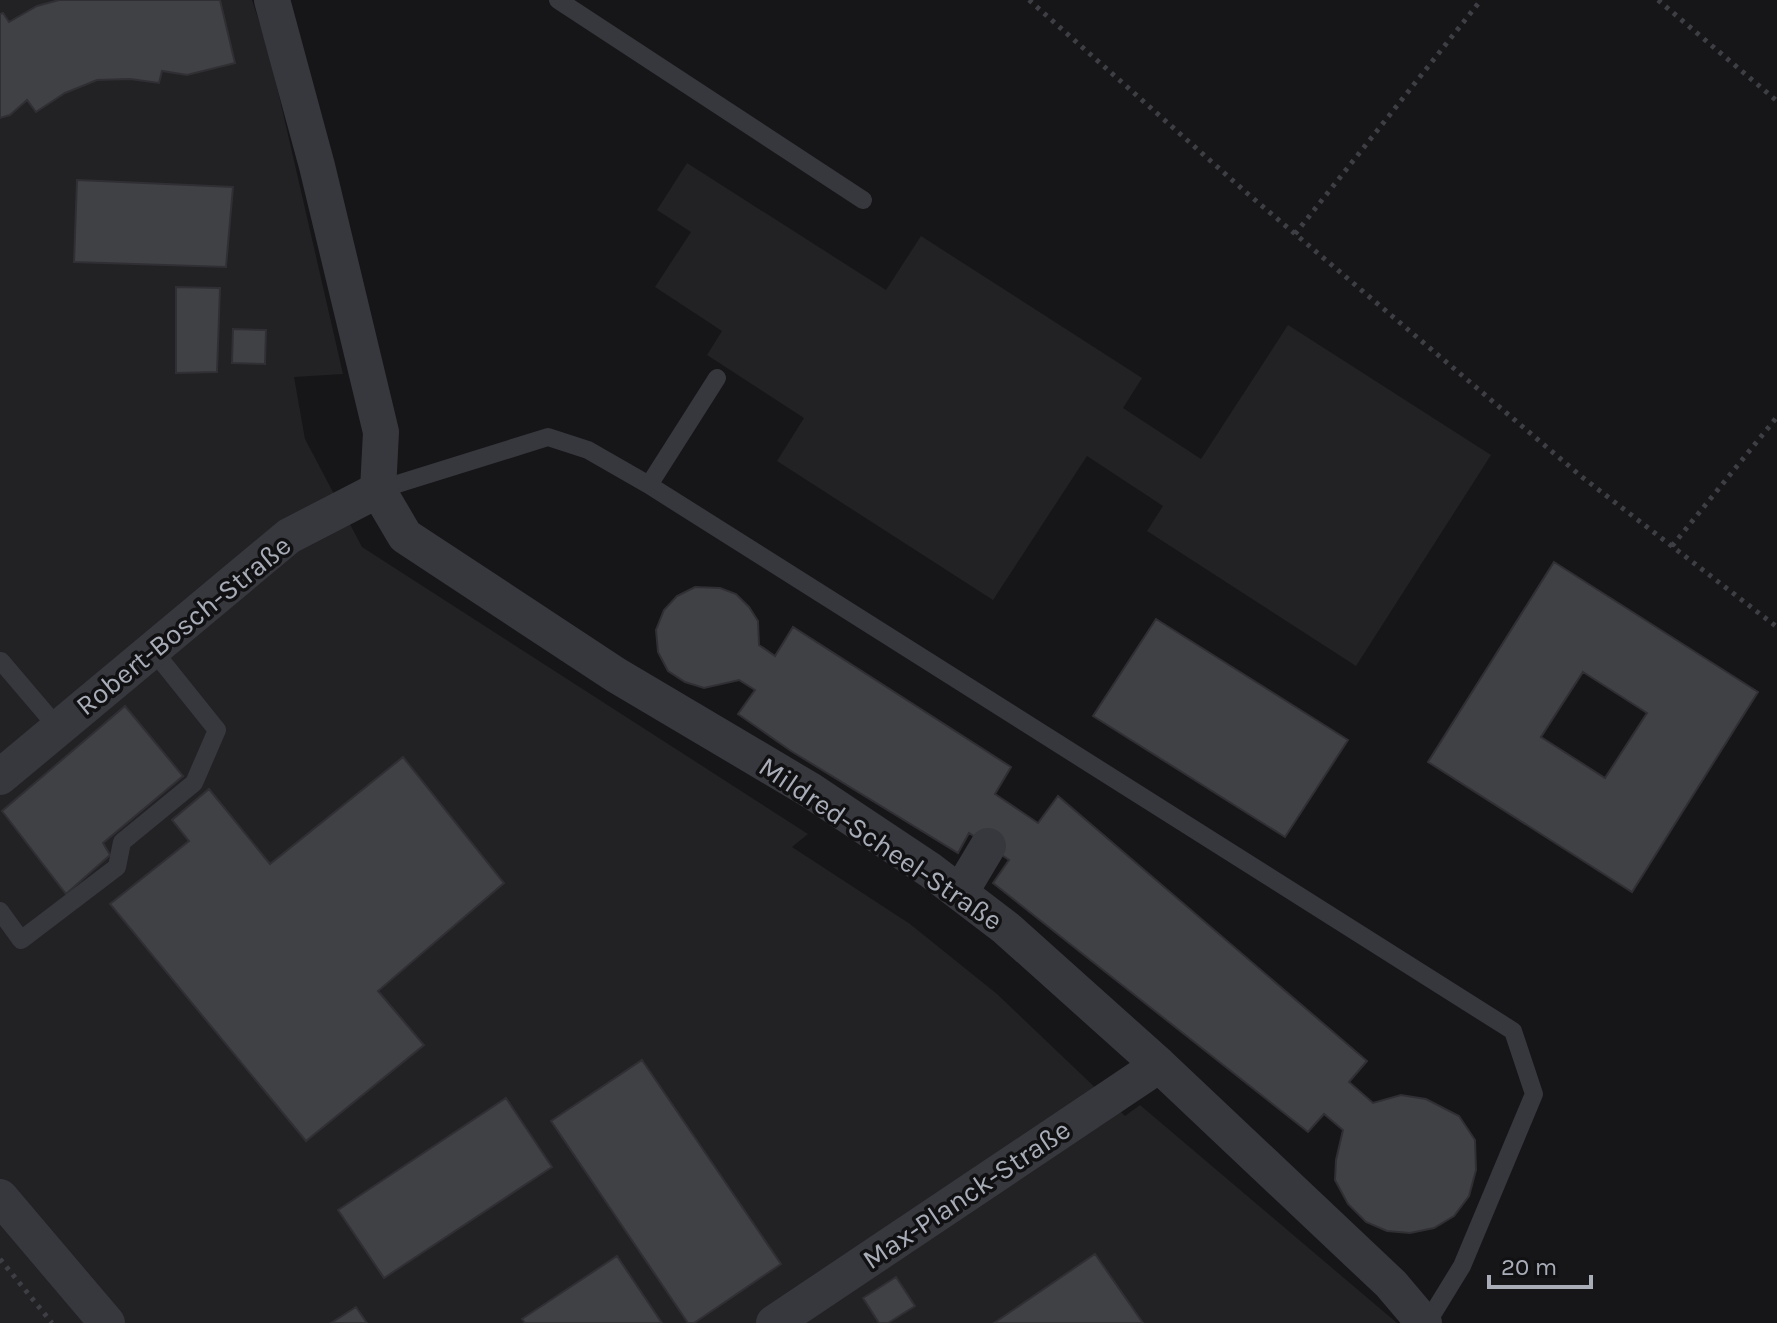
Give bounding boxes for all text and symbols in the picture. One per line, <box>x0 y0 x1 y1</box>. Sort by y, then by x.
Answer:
street label: Robert-Bosch-Straße <box>69 529 297 722</box>
street label: Mildred-Scheel-Straße <box>753 750 1009 937</box>
street label: Max-Planck-Straße <box>856 1113 1076 1276</box>
scale bar <box>1489 1239 1591 1289</box>
text: 20 m <box>1501 1253 1557 1281</box>

